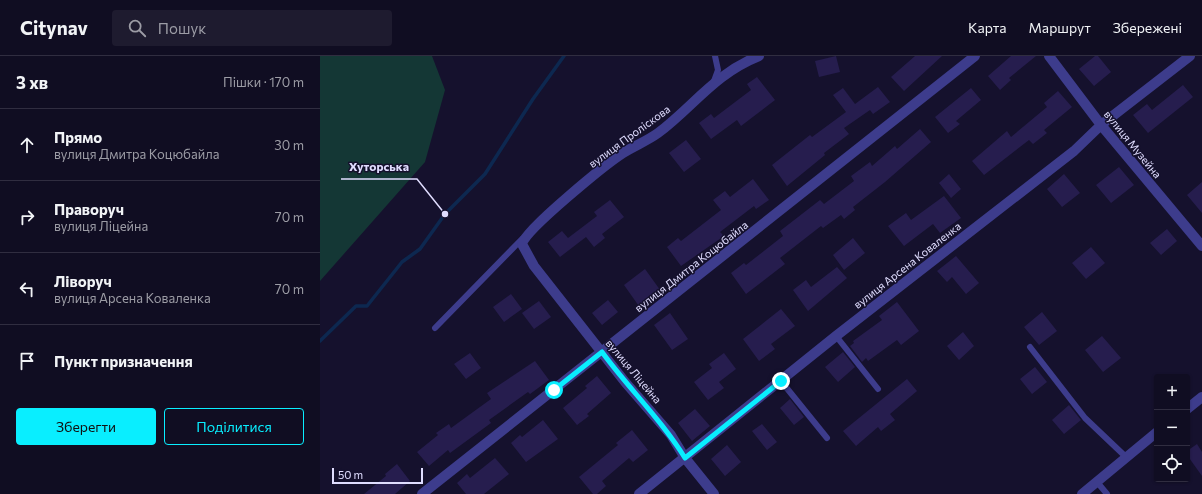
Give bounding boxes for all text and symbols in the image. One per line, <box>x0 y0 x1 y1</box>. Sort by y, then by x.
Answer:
search box <box>112 10 392 46</box>
text: Citynav <box>20 16 88 39</box>
icon: search <box>126 17 148 39</box>
text: Пошук <box>158 19 206 37</box>
text: Карта <box>968 19 1007 36</box>
text: Маршрут <box>1029 19 1091 36</box>
text: Збережені <box>1113 19 1182 36</box>
text: 3 хв <box>16 72 48 93</box>
text: Пішки · 170 m <box>223 74 304 90</box>
street label: вулиця Проліскова <box>586 102 672 170</box>
street label: вулиця Музейна <box>1102 108 1164 180</box>
text: Прямо <box>54 128 102 146</box>
icon: ahead <box>16 134 38 156</box>
text: 30 m <box>274 137 304 153</box>
text: вулиця Дмитра Коцюбайла <box>54 146 219 162</box>
callout: Хуторська <box>341 155 417 179</box>
text: Хуторська <box>349 159 409 173</box>
text: Праворуч <box>54 200 124 218</box>
icon: right <box>16 206 38 228</box>
text: 70 m <box>275 209 304 225</box>
text: вулиця Ліцейна <box>54 218 148 234</box>
street label: вулиця Дмитра Коцюбайла <box>632 218 750 314</box>
street label: вулиця Арсена Коваленка <box>851 219 963 311</box>
text: Ліворуч <box>54 272 112 290</box>
icon: left <box>16 278 38 300</box>
text: 70 m <box>275 281 304 297</box>
text: вулиця Арсена Коваленка <box>54 290 211 306</box>
street label: вулиця Ліцейна <box>603 336 665 406</box>
icon: arrive <box>16 350 38 372</box>
text: Пункт призначення <box>54 352 193 370</box>
route end <box>772 372 790 390</box>
map controls <box>1154 374 1190 482</box>
button: + <box>1154 374 1190 410</box>
route start <box>545 381 563 399</box>
button: Зберегти <box>16 408 156 445</box>
button: Поділитися <box>164 408 304 445</box>
button: − <box>1154 410 1190 446</box>
button: locate <box>1154 446 1190 482</box>
scale bar <box>332 466 423 485</box>
text: 50 m <box>338 468 363 481</box>

